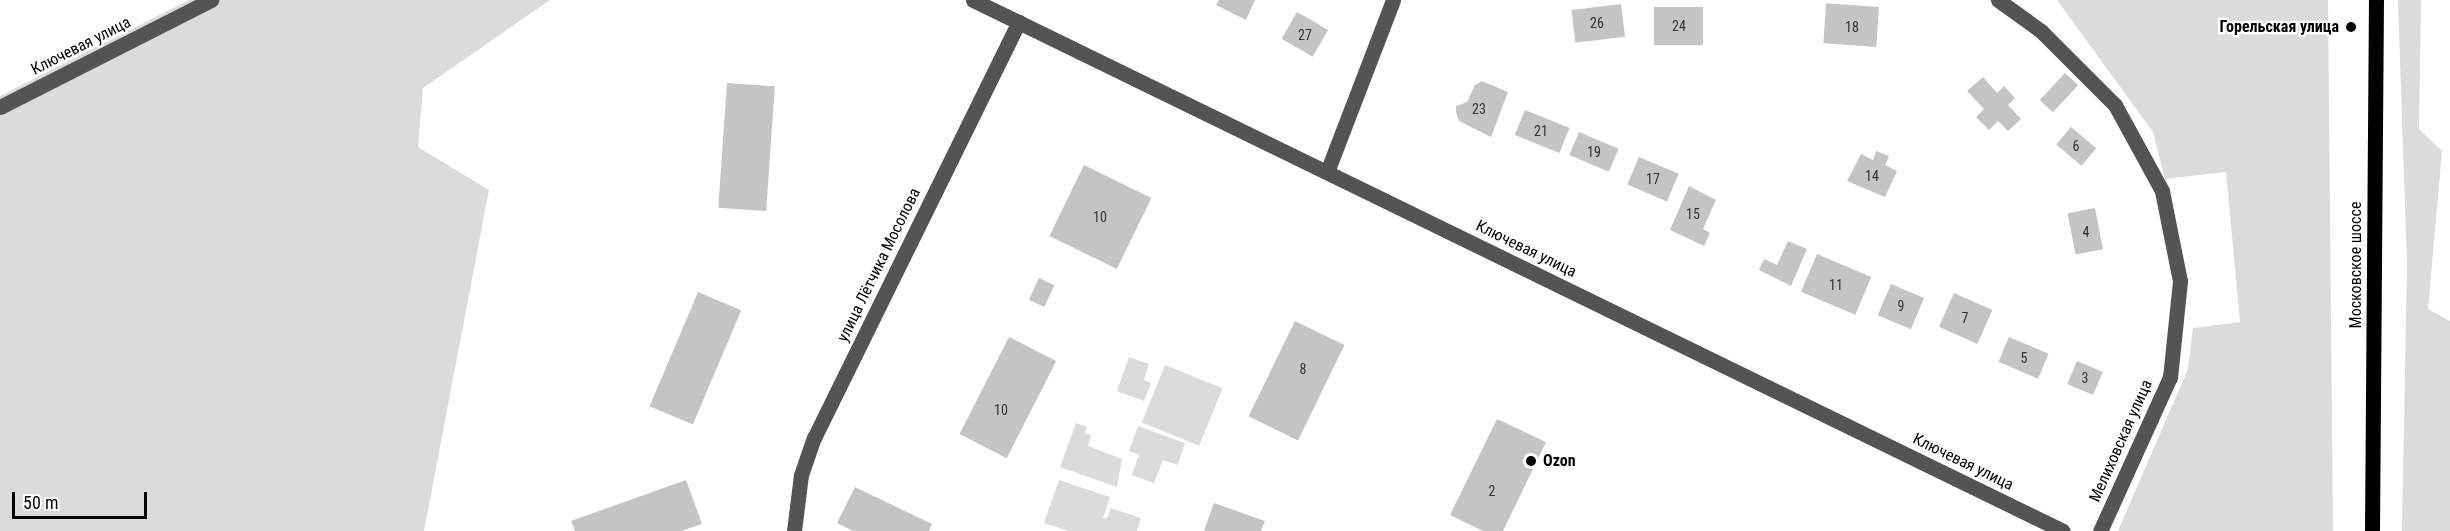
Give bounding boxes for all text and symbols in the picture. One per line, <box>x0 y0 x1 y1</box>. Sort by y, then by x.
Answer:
street label: Ключевая улица <box>28 13 134 79</box>
house number: 26 <box>1590 15 1604 31</box>
place label: Горельская улица <box>2219 17 2339 37</box>
house number: 24 <box>1672 18 1686 34</box>
house number: 18 <box>1845 19 1859 35</box>
marker: Горельская улица <box>2344 20 2358 34</box>
house number: 27 <box>1298 27 1312 43</box>
house number: 23 <box>1472 101 1486 117</box>
house number: 21 <box>1534 123 1548 139</box>
house number: 6 <box>2073 138 2079 154</box>
house number: 19 <box>1587 144 1601 160</box>
house number: 14 <box>1865 168 1879 184</box>
house number: 17 <box>1646 171 1660 187</box>
street label: улица Лётчика Мосолова <box>833 185 925 345</box>
street label: Московское шоссе <box>2346 202 2366 328</box>
house number: 15 <box>1686 206 1700 222</box>
house number: 10 <box>1093 209 1107 225</box>
street label: Ключевая улица <box>1473 216 1579 282</box>
house number: 4 <box>2083 224 2089 240</box>
house number: 11 <box>1829 277 1843 293</box>
house number: 9 <box>1898 298 1904 314</box>
house number: 7 <box>1962 310 1968 326</box>
house number: 5 <box>2021 350 2027 366</box>
house number: 8 <box>1300 361 1306 377</box>
house number: 3 <box>2082 370 2088 386</box>
street label: Мелиховская улица <box>2085 377 2157 505</box>
house number: 10 <box>994 402 1008 418</box>
street label: Ключевая улица <box>1910 429 2016 495</box>
place label: Ozon <box>1543 451 1576 471</box>
marker: Ozon <box>1524 454 1538 468</box>
scale bar <box>15 480 150 518</box>
house number: 2 <box>1489 483 1495 499</box>
text: 50 m <box>23 492 58 513</box>

